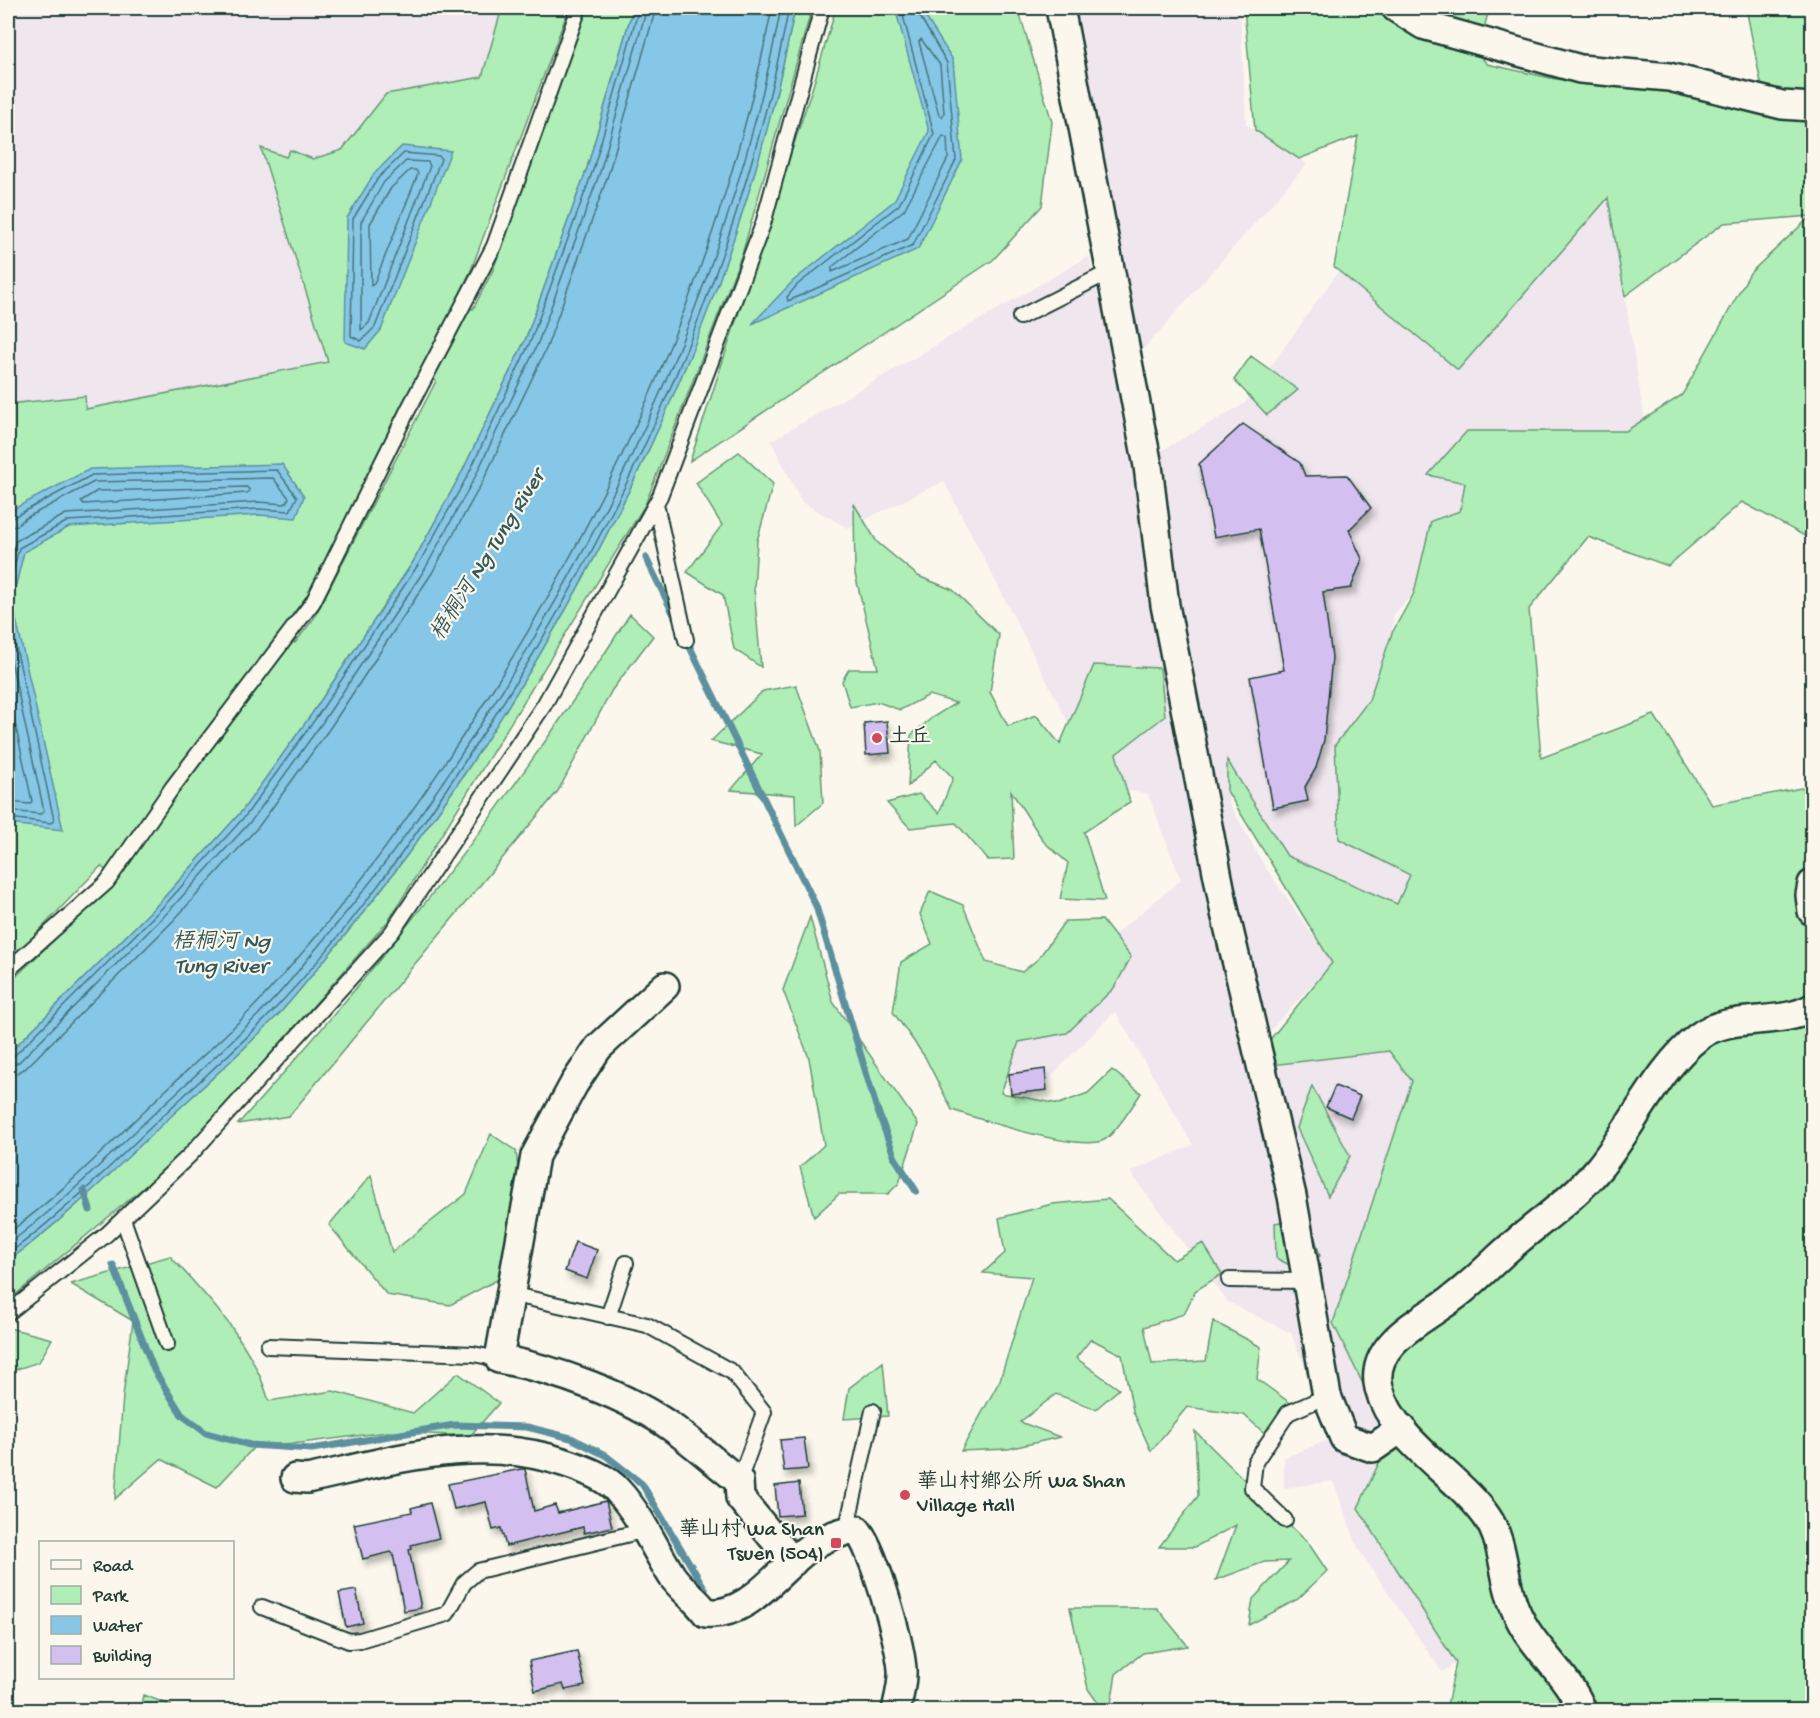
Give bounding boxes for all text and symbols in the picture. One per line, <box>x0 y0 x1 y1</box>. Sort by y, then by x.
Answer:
water label: 梧桐河 Ng Tung River <box>425 462 554 646</box>
place label: 土丘 <box>889 725 931 751</box>
marker: 土丘 <box>870 731 884 745</box>
water label: 梧桐河 Ng Tung River <box>172 929 272 981</box>
place label: 華山村鄉公所 Wa Shan Village Hall <box>916 1469 1125 1520</box>
marker: 華山村鄉公所 Wa Shan Village Hall <box>898 1488 912 1502</box>
place label: 華山村 Wa Shan Tsuen (504) <box>679 1517 824 1568</box>
marker: 華山村 Wa Shan Tsuen (504) <box>829 1536 843 1550</box>
legend <box>39 1541 234 1679</box>
text: Road <box>93 1557 134 1578</box>
text: Park <box>92 1587 129 1608</box>
text: Water <box>93 1617 143 1638</box>
text: Building <box>92 1647 152 1668</box>

